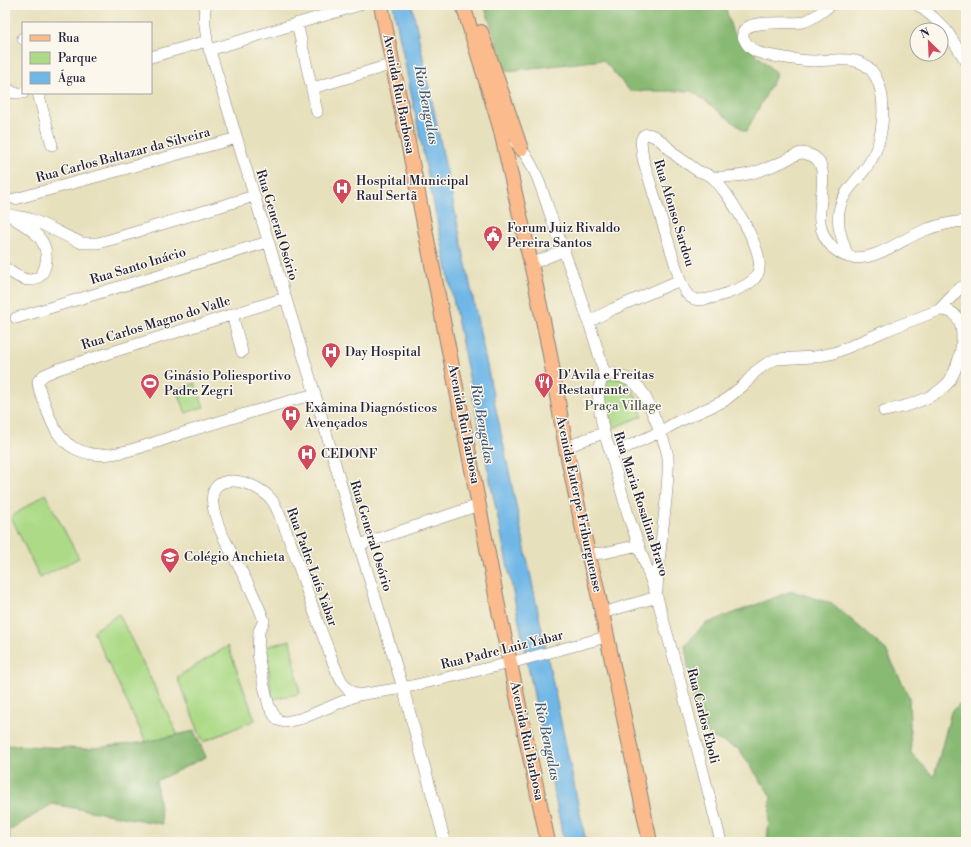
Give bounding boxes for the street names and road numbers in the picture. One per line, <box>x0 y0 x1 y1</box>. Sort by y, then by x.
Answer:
street label: Avenida Rui Barbosa <box>379 32 419 156</box>
street label: Rua Carlos Baltazar da Silveira <box>34 124 212 186</box>
street label: Rua Afonso Sardou <box>650 157 698 269</box>
street label: Rua General Osório <box>252 167 302 283</box>
street label: Rua Santo Inácio <box>88 244 188 288</box>
street label: Rua Carlos Magno do Valle <box>80 293 233 353</box>
street label: Avenida Rui Barbosa <box>444 362 484 486</box>
street label: Avenida Euterpe Friburguense <box>552 414 606 594</box>
street label: Rua Maria Rosalina Bravo <box>610 430 672 578</box>
street label: Rua General Osório <box>346 478 396 594</box>
street label: Rua Padre Luís Yabar <box>283 505 341 629</box>
street label: Rua Padre Luiz Yabar <box>439 627 565 673</box>
street label: Rua Carlos Eboli <box>683 667 723 765</box>
street label: Avenida Rui Barbosa <box>506 679 548 802</box>

